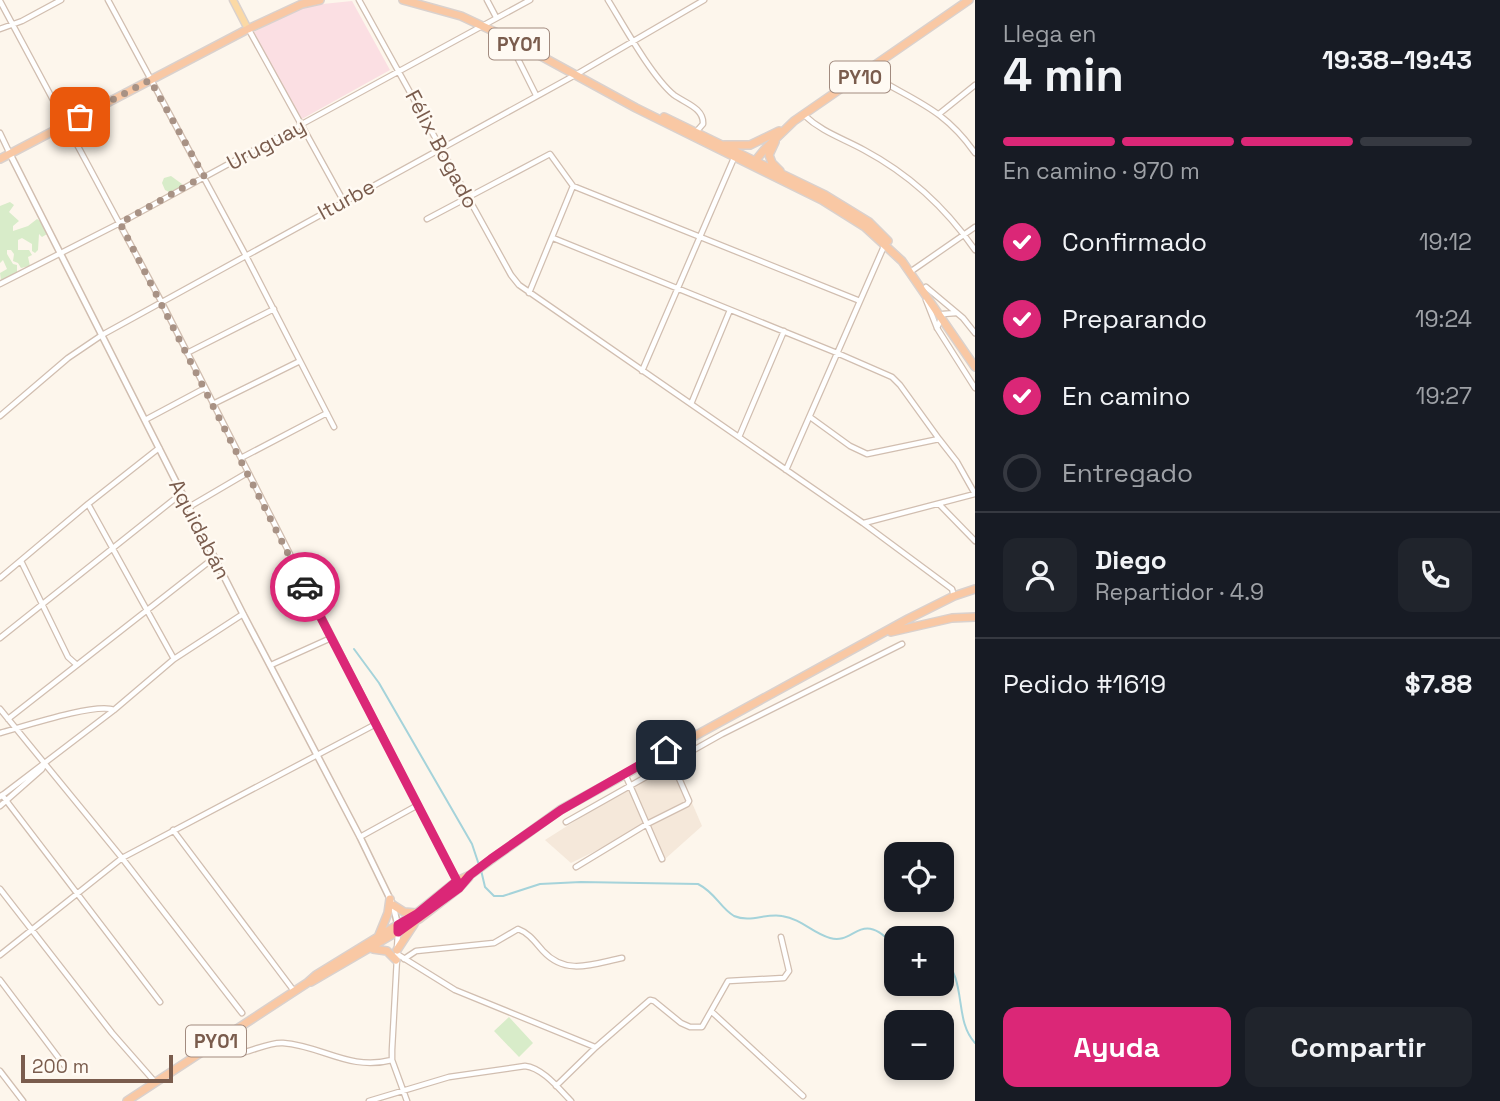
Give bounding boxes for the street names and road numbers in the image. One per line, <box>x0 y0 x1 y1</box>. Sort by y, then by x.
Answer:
road number: PY01 <box>489 28 549 60</box>
road number: PY10 <box>830 61 890 92</box>
street label: Félix Bogado <box>399 85 485 213</box>
street label: Uruguay <box>222 112 310 176</box>
street label: Iturbe <box>313 172 379 226</box>
street label: Aquidabán <box>163 474 237 584</box>
road number: PY01 <box>186 1026 246 1056</box>

